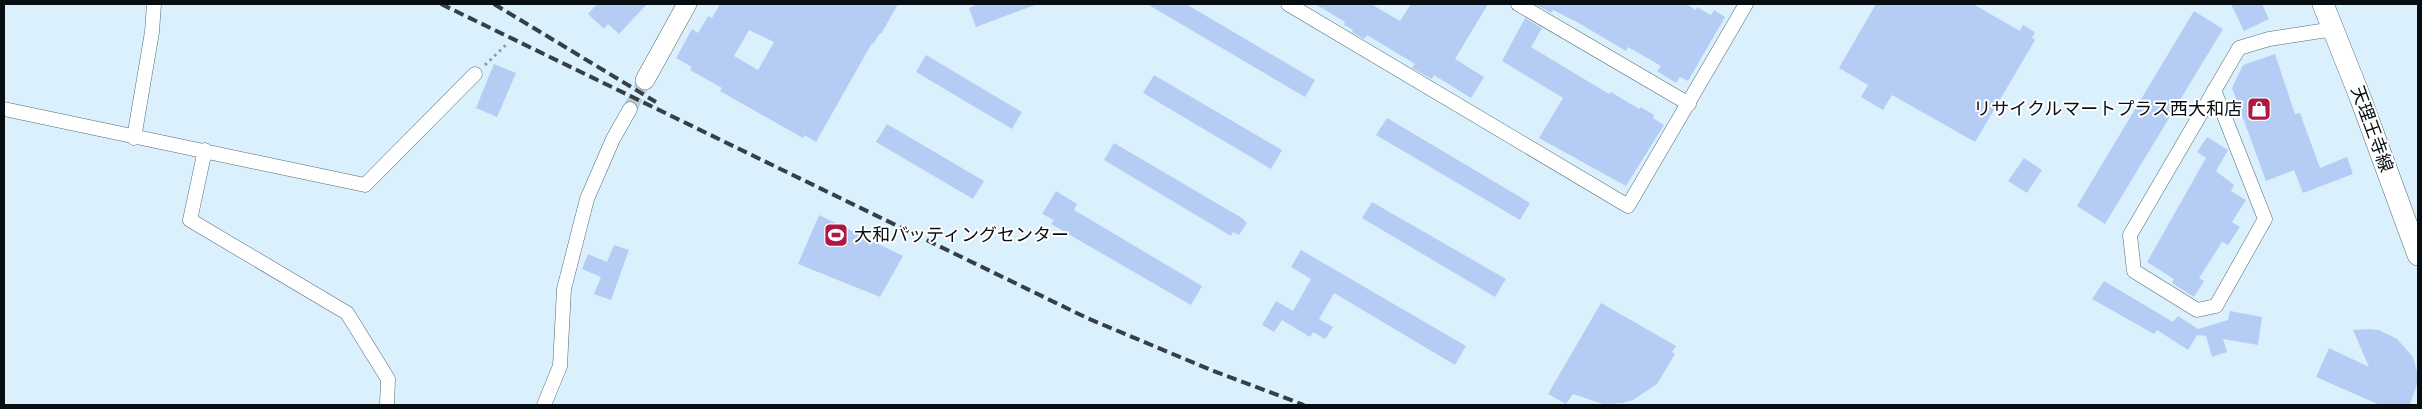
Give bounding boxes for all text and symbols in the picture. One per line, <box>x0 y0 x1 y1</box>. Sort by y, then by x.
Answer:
street label: 天理王寺線 <box>2344 83 2399 176</box>
shop icon: リサイクルマートプラス西大和店 <box>2246 96 2272 122</box>
place label: リサイクルマートプラス西大和店 <box>1973 97 2242 122</box>
sports icon: 大和バッティングセンター <box>823 222 849 248</box>
place label: 大和バッティングセンター <box>854 223 1069 248</box>

